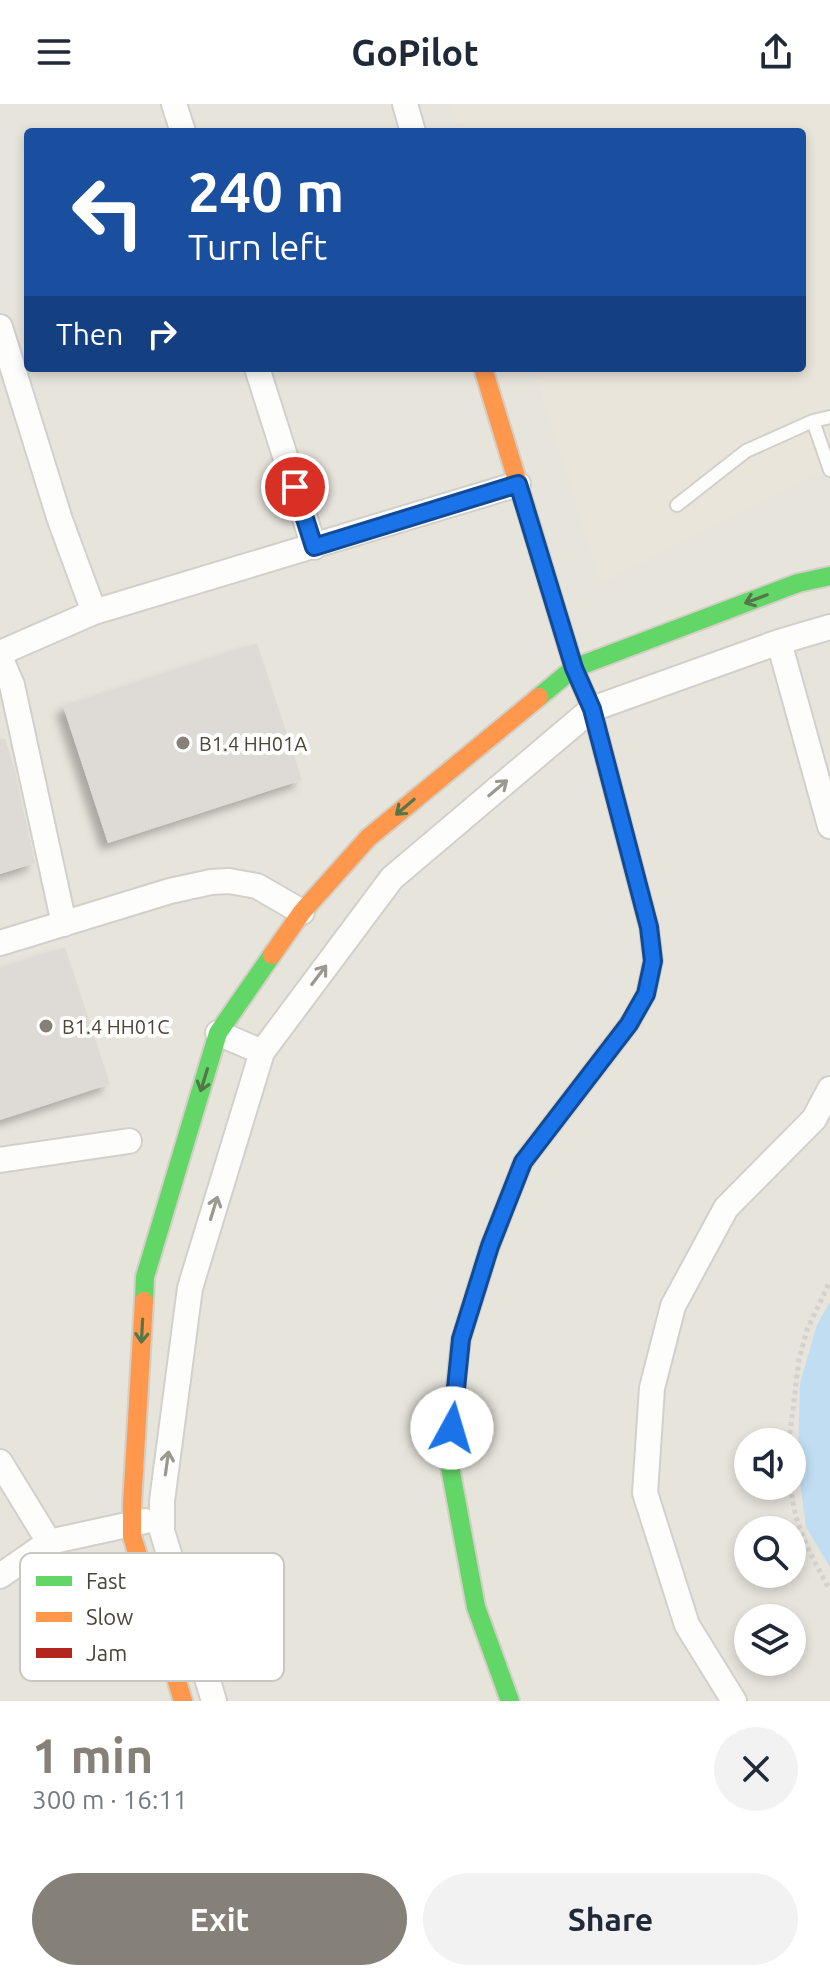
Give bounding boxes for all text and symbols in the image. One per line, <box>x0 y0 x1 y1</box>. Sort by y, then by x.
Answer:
icon: menu <box>32 30 76 74</box>
icon: share <box>754 30 798 74</box>
text: GoPilot <box>351 32 479 73</box>
icon: left <box>56 160 160 264</box>
text: 240 m <box>188 160 344 223</box>
text: Turn left <box>188 226 327 267</box>
icon: right <box>140 312 184 356</box>
text: Then <box>56 317 124 351</box>
pin <box>261 453 329 521</box>
icon: arrive <box>273 465 317 509</box>
one-way arrow <box>744 593 769 607</box>
place label: B1.4 HH01A <box>199 732 307 755</box>
marker: B1.4 HH01A <box>174 734 192 752</box>
one-way arrow <box>487 779 508 797</box>
one-way arrow <box>396 798 416 816</box>
one-way arrow <box>311 965 328 986</box>
place label: B1.4 HH01C <box>62 1015 169 1038</box>
marker: B1.4 HH01C <box>37 1017 55 1035</box>
one-way arrow <box>196 1067 211 1093</box>
one-way arrow <box>207 1196 222 1222</box>
one-way arrow <box>134 1317 149 1344</box>
position arrow <box>410 1386 494 1470</box>
map controls <box>734 1428 806 1676</box>
button: sound <box>734 1428 806 1500</box>
one-way arrow <box>159 1450 174 1477</box>
button: search <box>734 1516 806 1588</box>
legend <box>20 1553 284 1681</box>
text: Fast <box>86 1568 127 1593</box>
text: Slow <box>86 1604 133 1629</box>
button: layers <box>734 1604 806 1676</box>
text: Jam <box>86 1640 127 1665</box>
button: close <box>714 1727 798 1811</box>
text: 1 min <box>32 1728 153 1782</box>
text: 300 m · 16:11 <box>32 1785 188 1814</box>
button: Exit <box>32 1873 407 1965</box>
button: Share <box>423 1873 798 1965</box>

